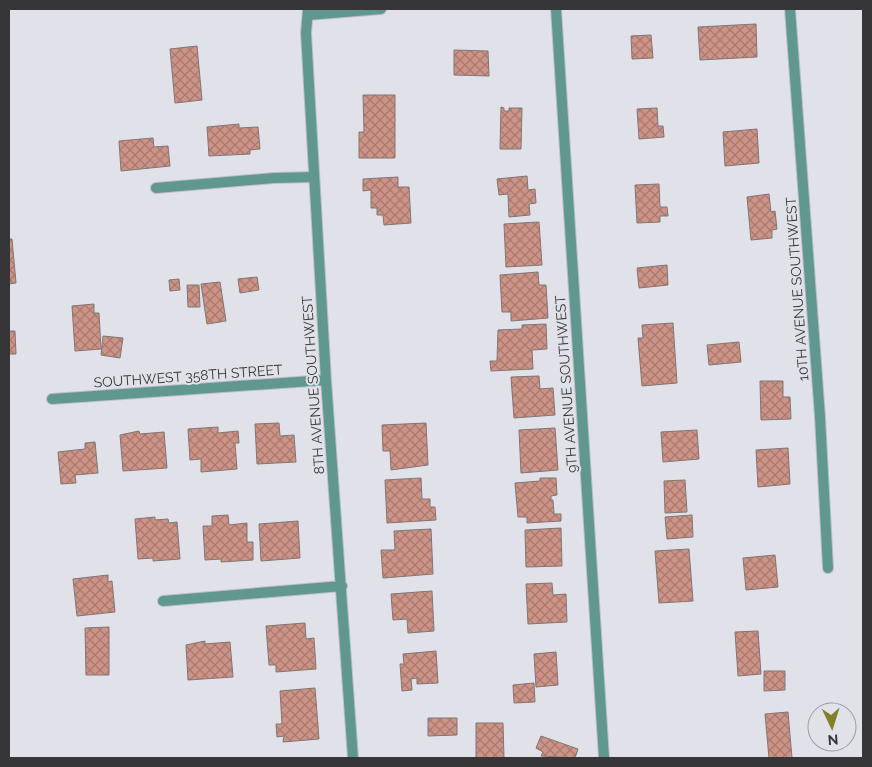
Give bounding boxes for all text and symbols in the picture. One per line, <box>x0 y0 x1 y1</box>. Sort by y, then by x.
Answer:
street label: 10TH AVENUE SOUTHWEST <box>783 196 811 382</box>
street label: 9TH AVENUE SOUTHWEST <box>552 294 580 473</box>
street label: 8TH AVENUE SOUTHWEST <box>299 295 327 475</box>
street label: SOUTHWEST 358TH STREET <box>93 361 283 391</box>
north arrow <box>807 702 857 752</box>
text: N <box>827 732 839 748</box>

